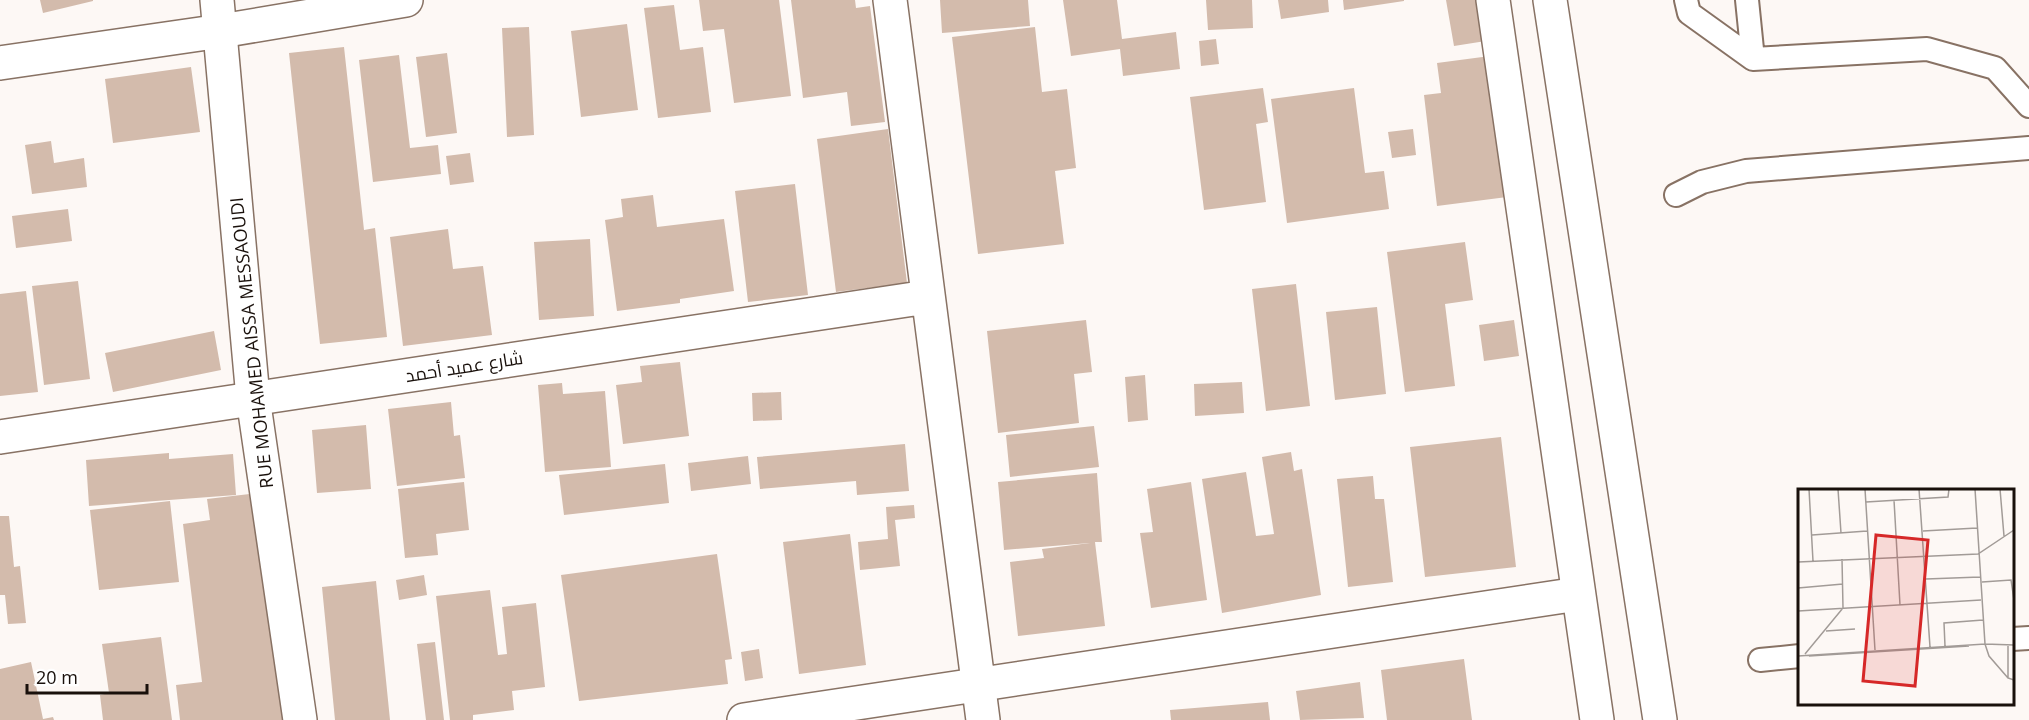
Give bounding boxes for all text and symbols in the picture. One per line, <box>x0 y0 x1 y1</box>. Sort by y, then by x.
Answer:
street label: RUE MOHAMED AISSA MESSAOUDI <box>224 196 278 490</box>
street label: شارع عميد أحمد <box>404 345 525 388</box>
inset map <box>1798 489 2014 705</box>
scale bar <box>27 657 147 695</box>
text: 20 m <box>36 665 78 689</box>

